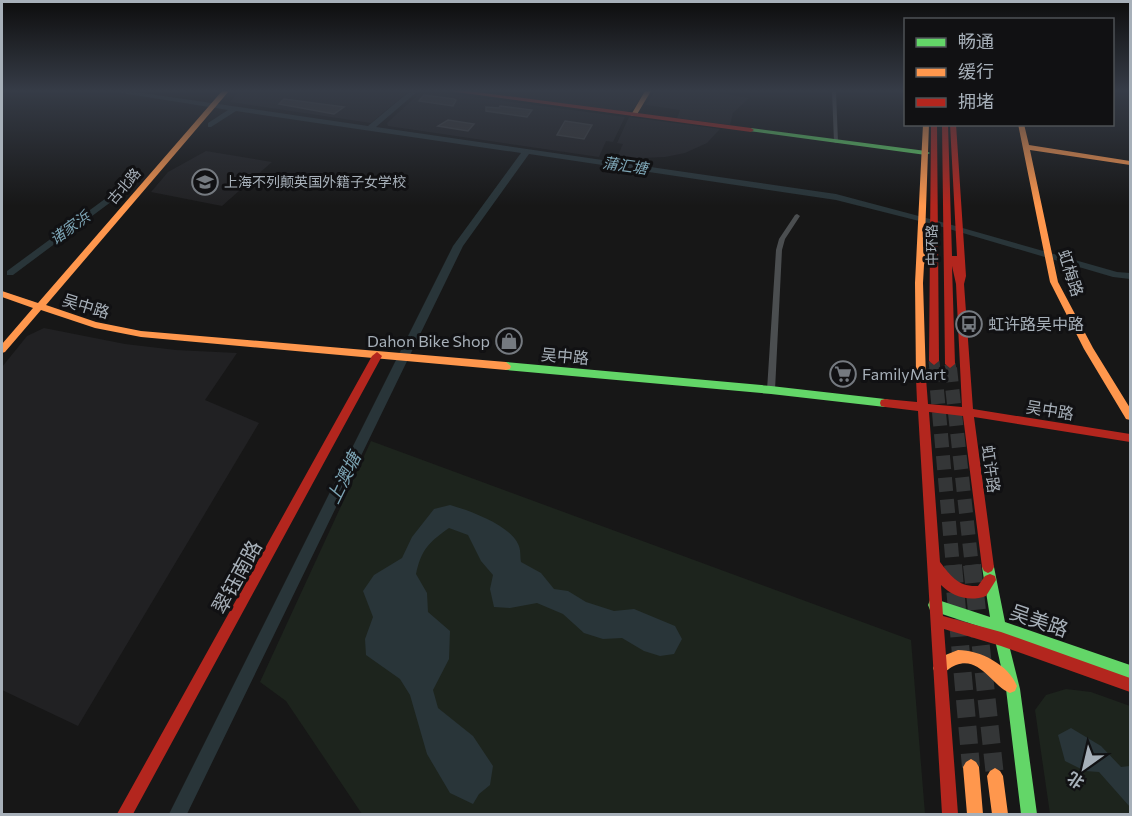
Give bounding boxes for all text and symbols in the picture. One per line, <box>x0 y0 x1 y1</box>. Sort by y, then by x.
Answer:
legend <box>904 18 1114 126</box>
text: 畅通 <box>958 30 994 52</box>
text: 缓行 <box>958 60 994 82</box>
text: 拥堵 <box>958 90 994 112</box>
water label: 蒲汇塘 <box>602 153 652 177</box>
street label: 古北路 <box>103 164 144 207</box>
school or university icon: 上海不列颠英国外籍子女学校 <box>190 167 220 197</box>
place label: 上海不列颠英国外籍子女学校 <box>224 173 406 190</box>
water label: 诸家浜 <box>46 206 95 248</box>
street label: 中环路 <box>923 224 940 266</box>
street label: 虹梅路 <box>1055 247 1088 299</box>
street label: 吴中路 <box>60 289 112 322</box>
bus stop icon: 虹许路吴中路 <box>954 309 984 339</box>
place label: 虹许路吴中路 <box>988 314 1084 333</box>
shop icon: Dahon Bike Shop <box>494 326 524 356</box>
place label: Dahon Bike Shop <box>367 331 490 350</box>
street label: 吴中路 <box>540 344 590 367</box>
supermarket icon: FamilyMart <box>828 359 858 389</box>
place label: FamilyMart <box>862 364 947 383</box>
street label: 吴中路 <box>1025 396 1075 423</box>
street label: 虹许路 <box>979 444 1004 494</box>
water label: 上澳塘 <box>321 446 366 507</box>
street label: 翠钰南路 <box>206 536 266 617</box>
street label: 吴美路 <box>1007 599 1072 641</box>
north arrow <box>1054 738 1114 798</box>
text: 北 <box>1063 768 1087 793</box>

